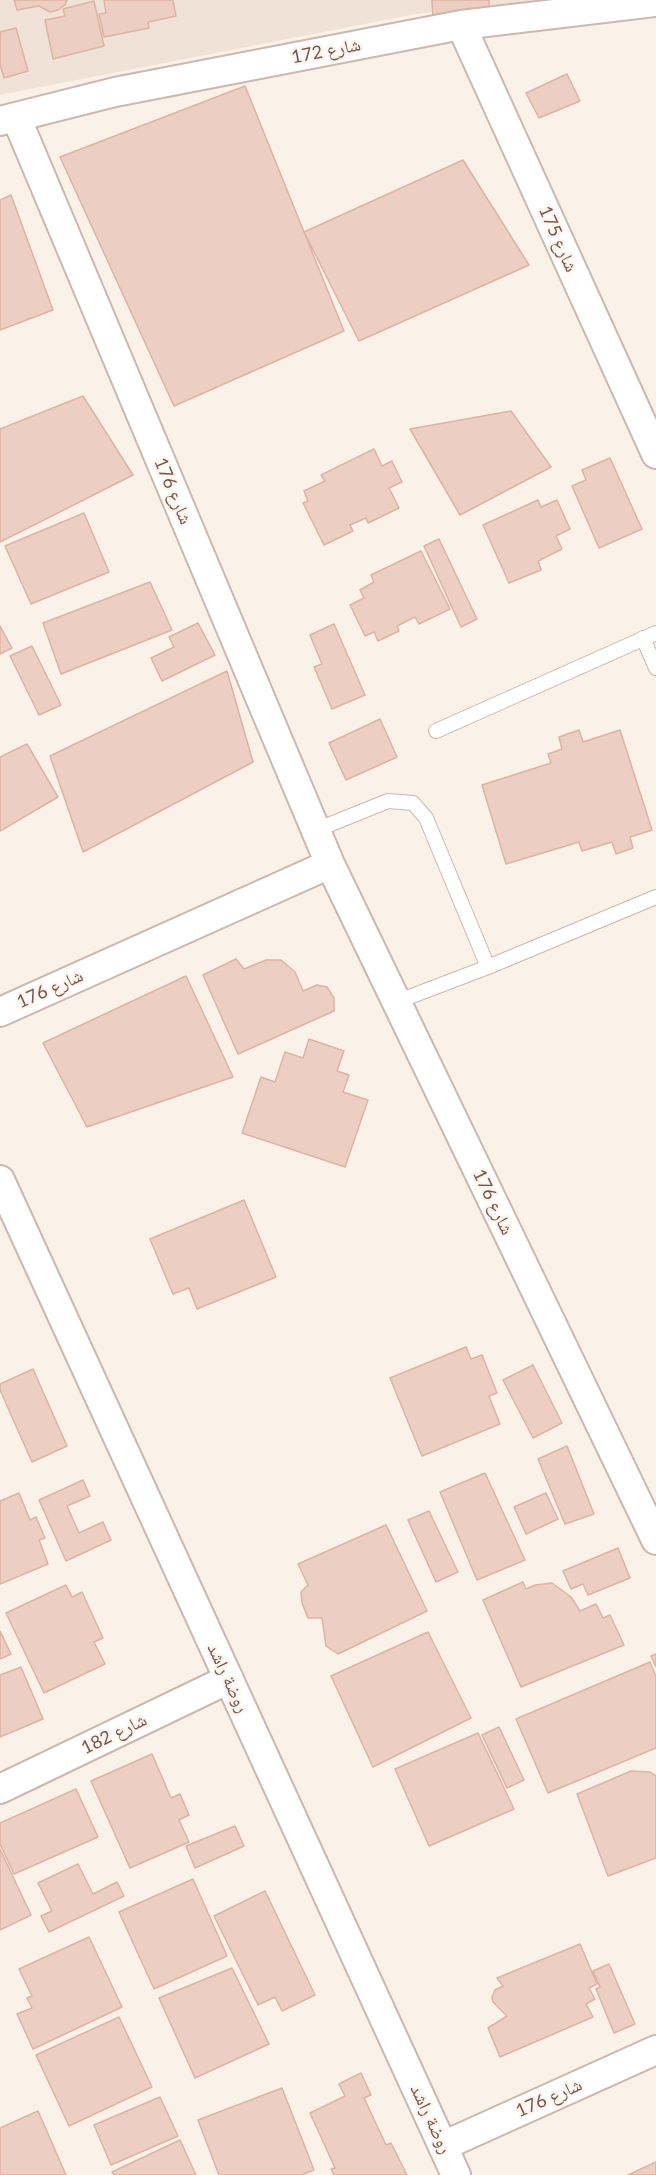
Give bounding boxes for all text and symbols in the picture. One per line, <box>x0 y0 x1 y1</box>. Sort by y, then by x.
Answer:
street label: شارع 172 <box>290 34 362 68</box>
street label: شارع 175 <box>534 203 582 275</box>
street label: شارع 176 <box>149 454 197 528</box>
street label: شارع 176 <box>14 965 86 1013</box>
street label: شارع 176 <box>468 1166 518 1238</box>
street label: روضة راشد <box>203 1640 253 1716</box>
street label: شارع 182 <box>78 1709 150 1759</box>
street label: شارع 176 <box>513 2074 585 2122</box>
street label: روضة راشد <box>406 2081 456 2157</box>

